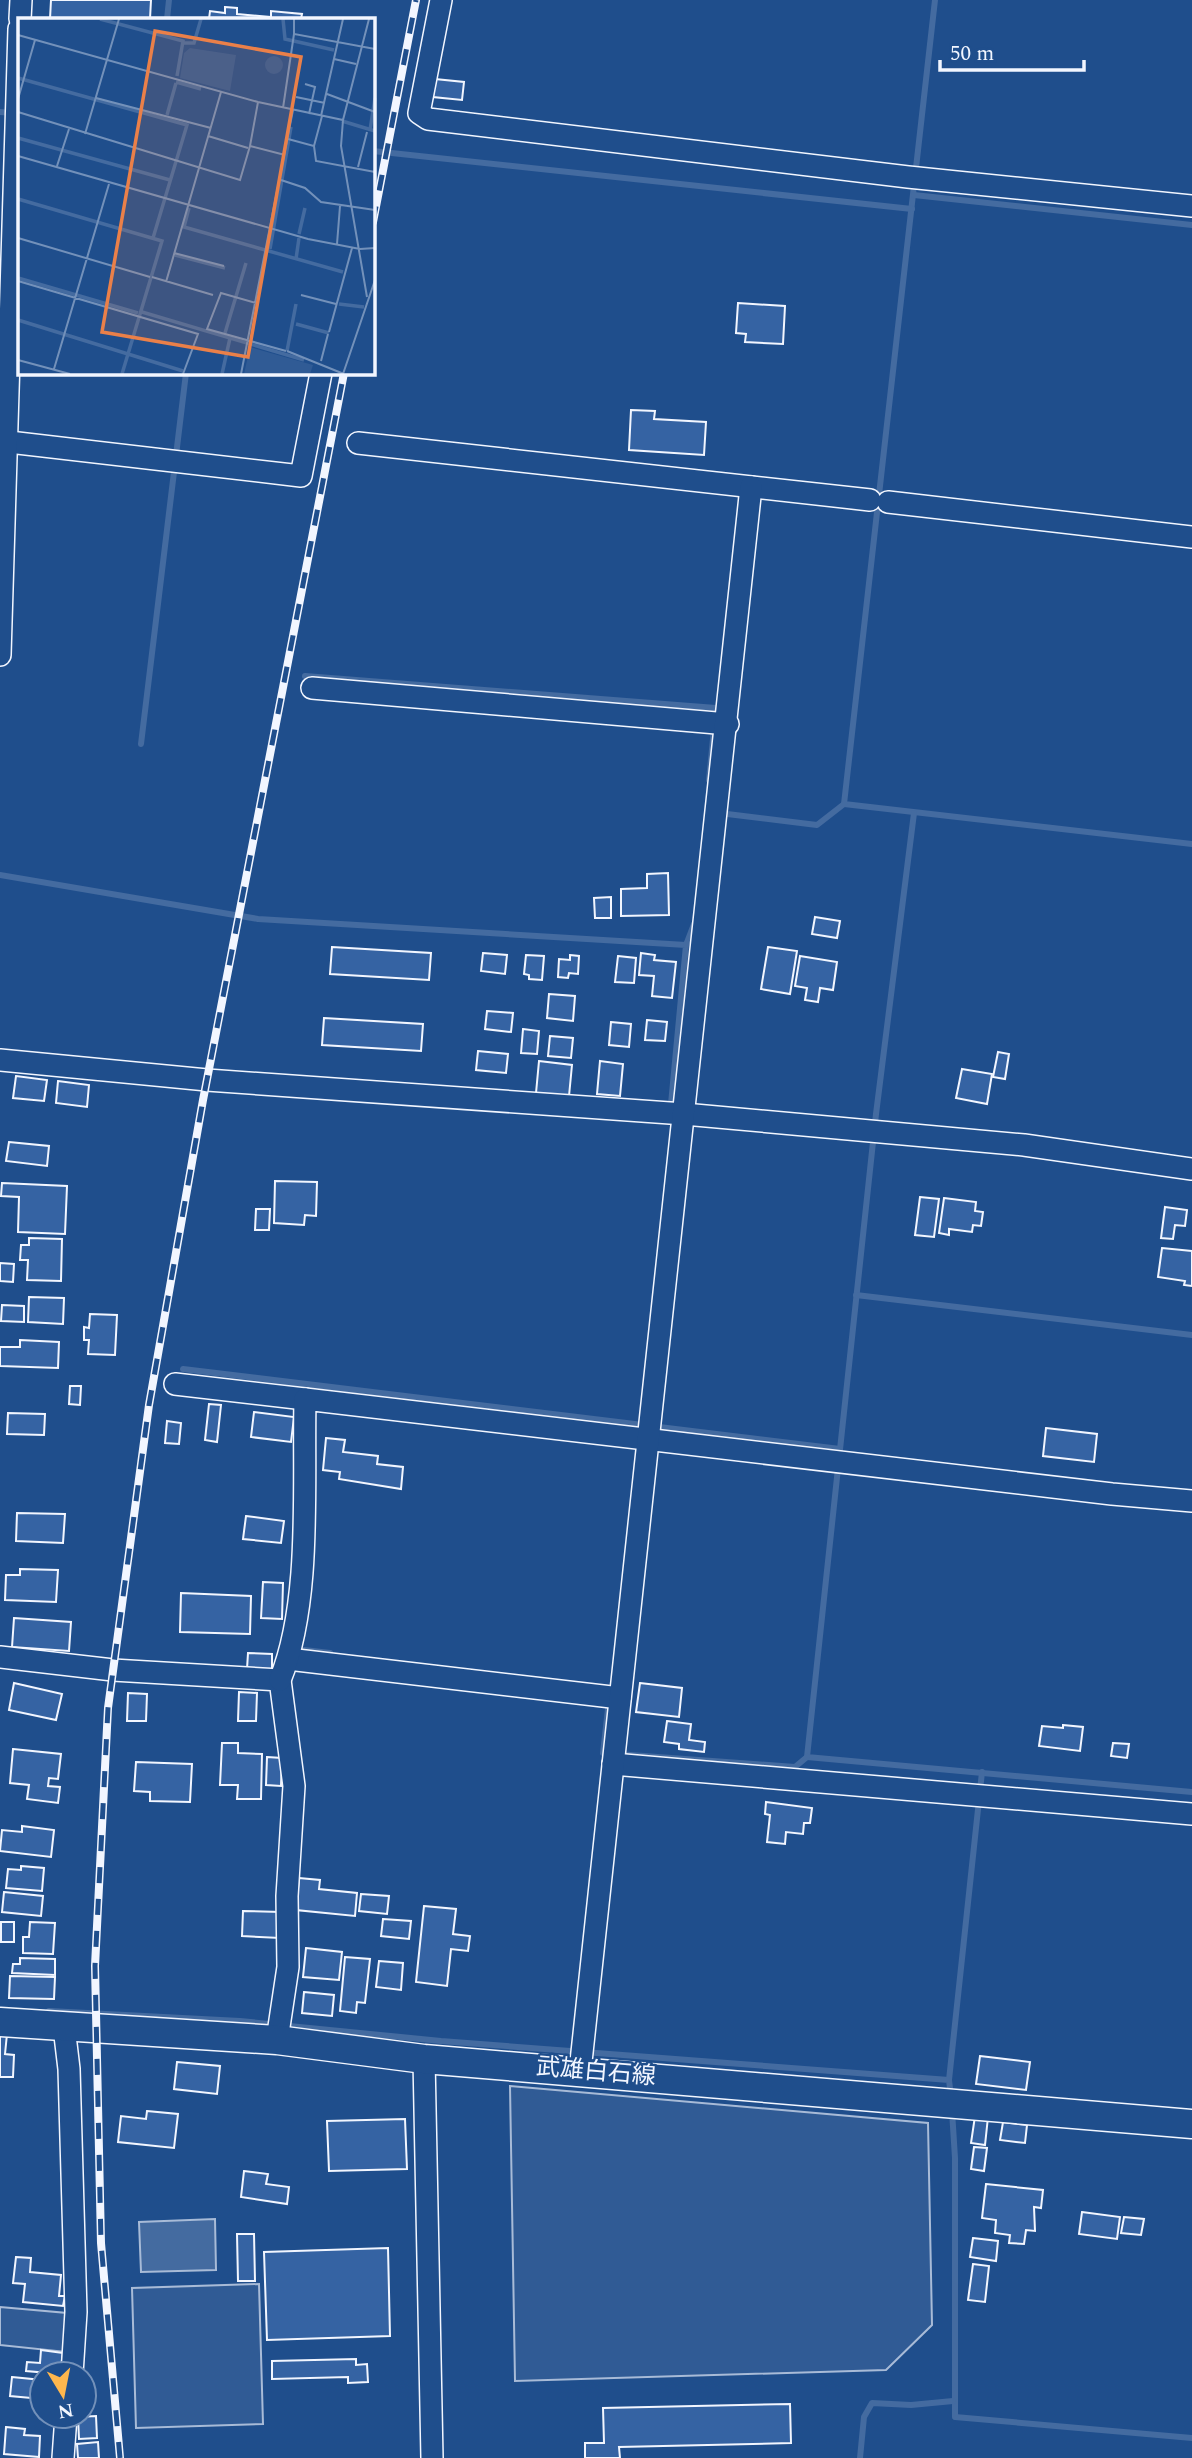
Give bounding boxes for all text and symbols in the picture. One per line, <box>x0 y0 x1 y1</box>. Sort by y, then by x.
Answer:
inset map <box>18 18 374 374</box>
scale bar <box>940 28 1084 72</box>
text: 50 m <box>950 38 994 70</box>
street label: 武雄白石線 <box>535 2049 657 2095</box>
north arrow <box>28 2360 98 2430</box>
text: N <box>56 2395 76 2426</box>

